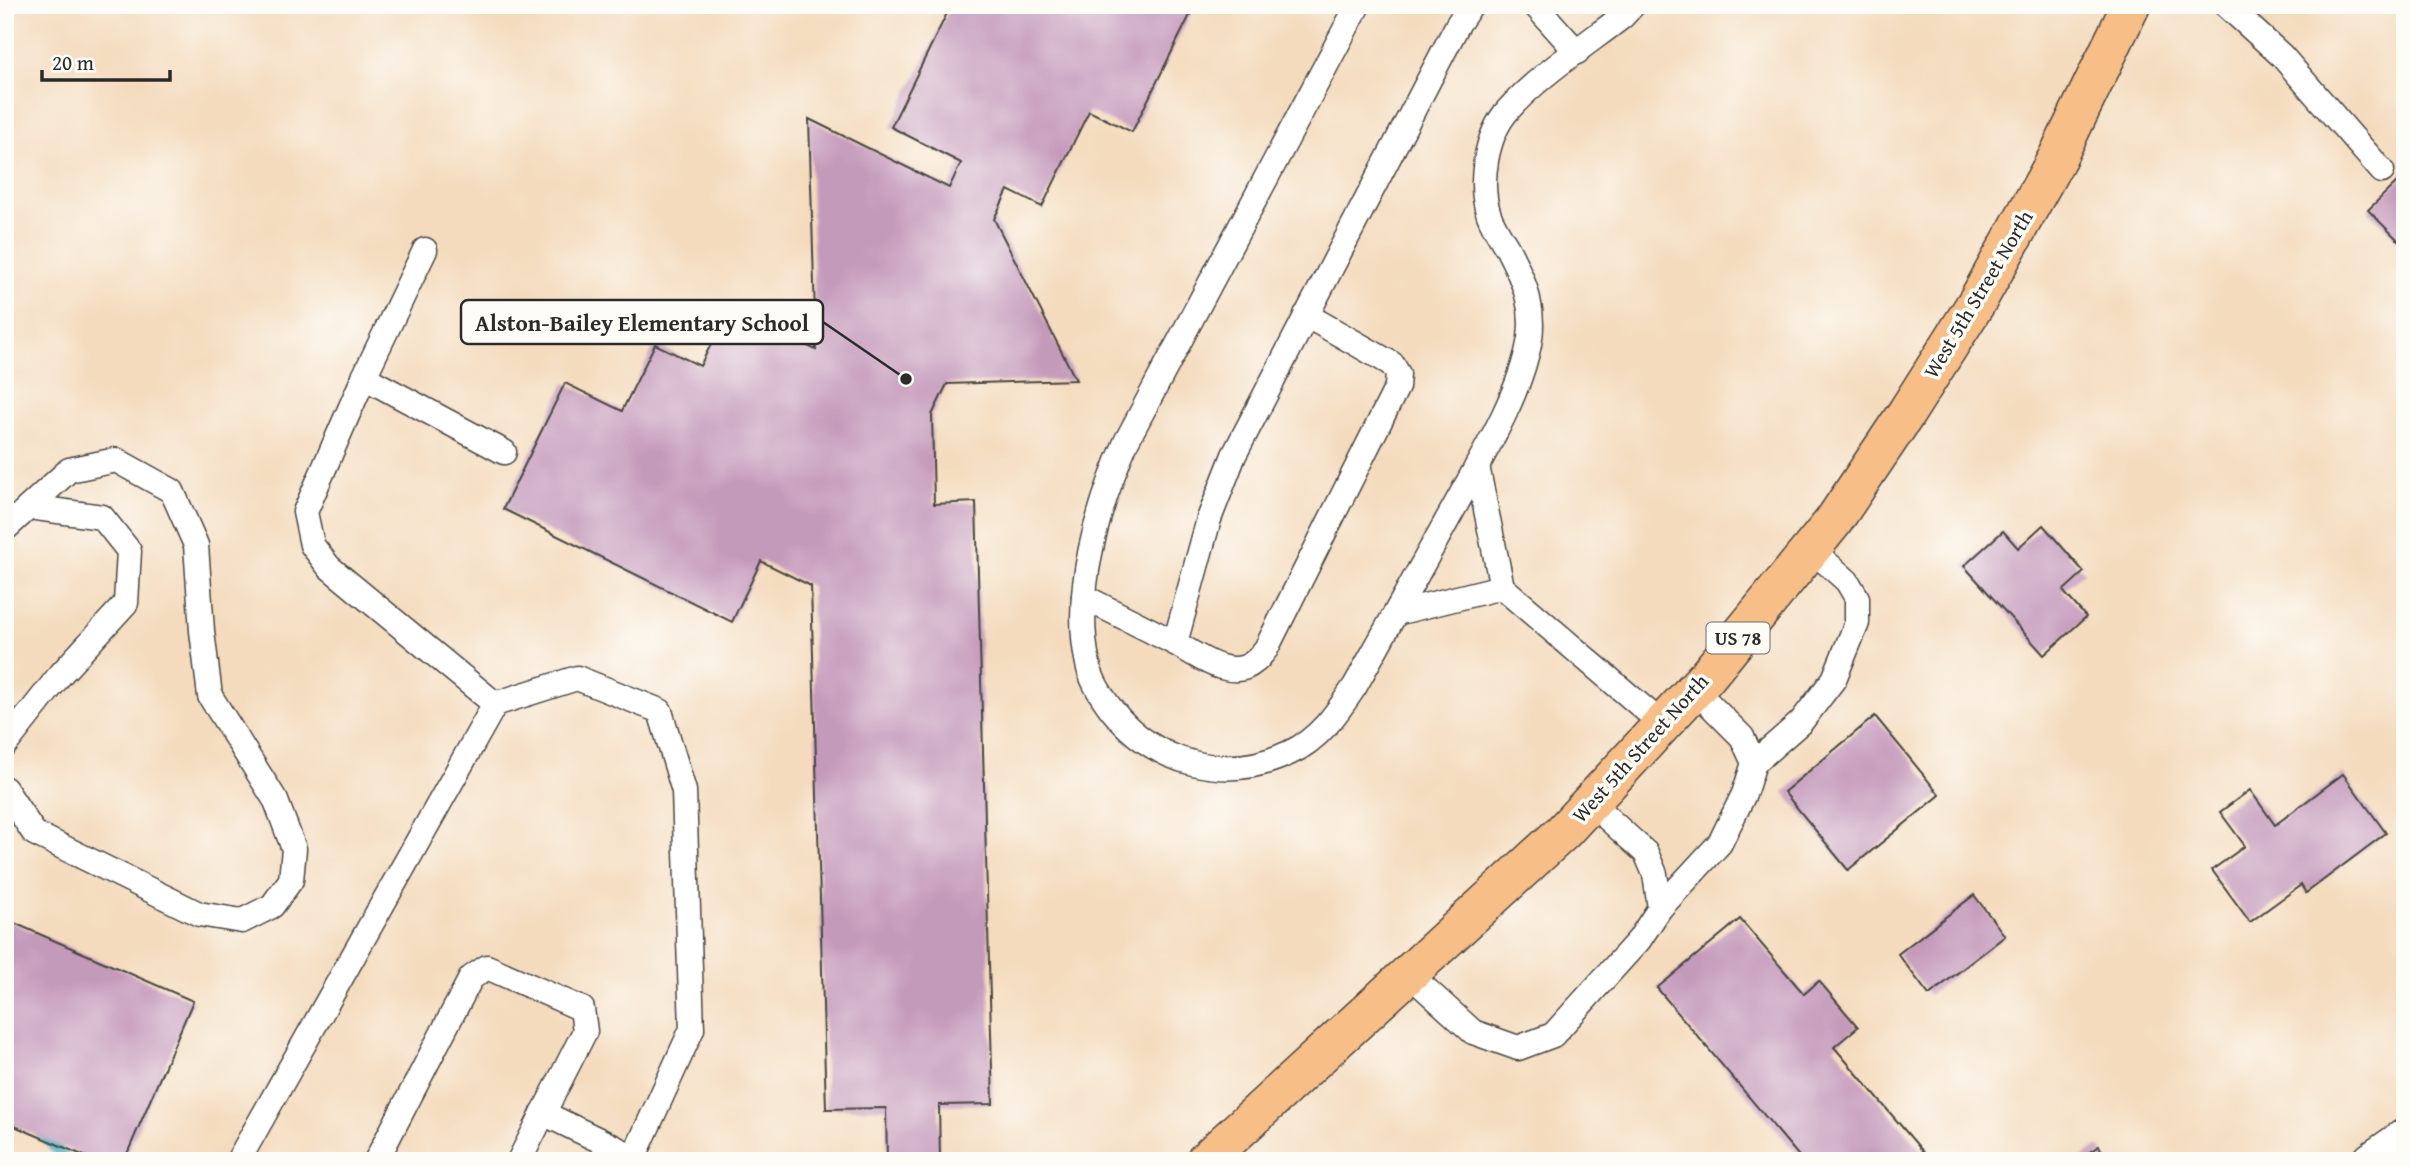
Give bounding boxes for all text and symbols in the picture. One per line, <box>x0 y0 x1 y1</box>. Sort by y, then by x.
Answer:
scale bar <box>42 38 170 82</box>
text: 20 m <box>52 47 94 78</box>
street label: West 5th Street North <box>1915 204 2041 384</box>
callout: Alston-Bailey Elementary School <box>461 300 823 344</box>
text: Alston-Bailey Elementary School <box>475 306 809 339</box>
road number: US 78 <box>1706 622 1770 653</box>
street label: West 5th Street North <box>1564 666 1716 829</box>

